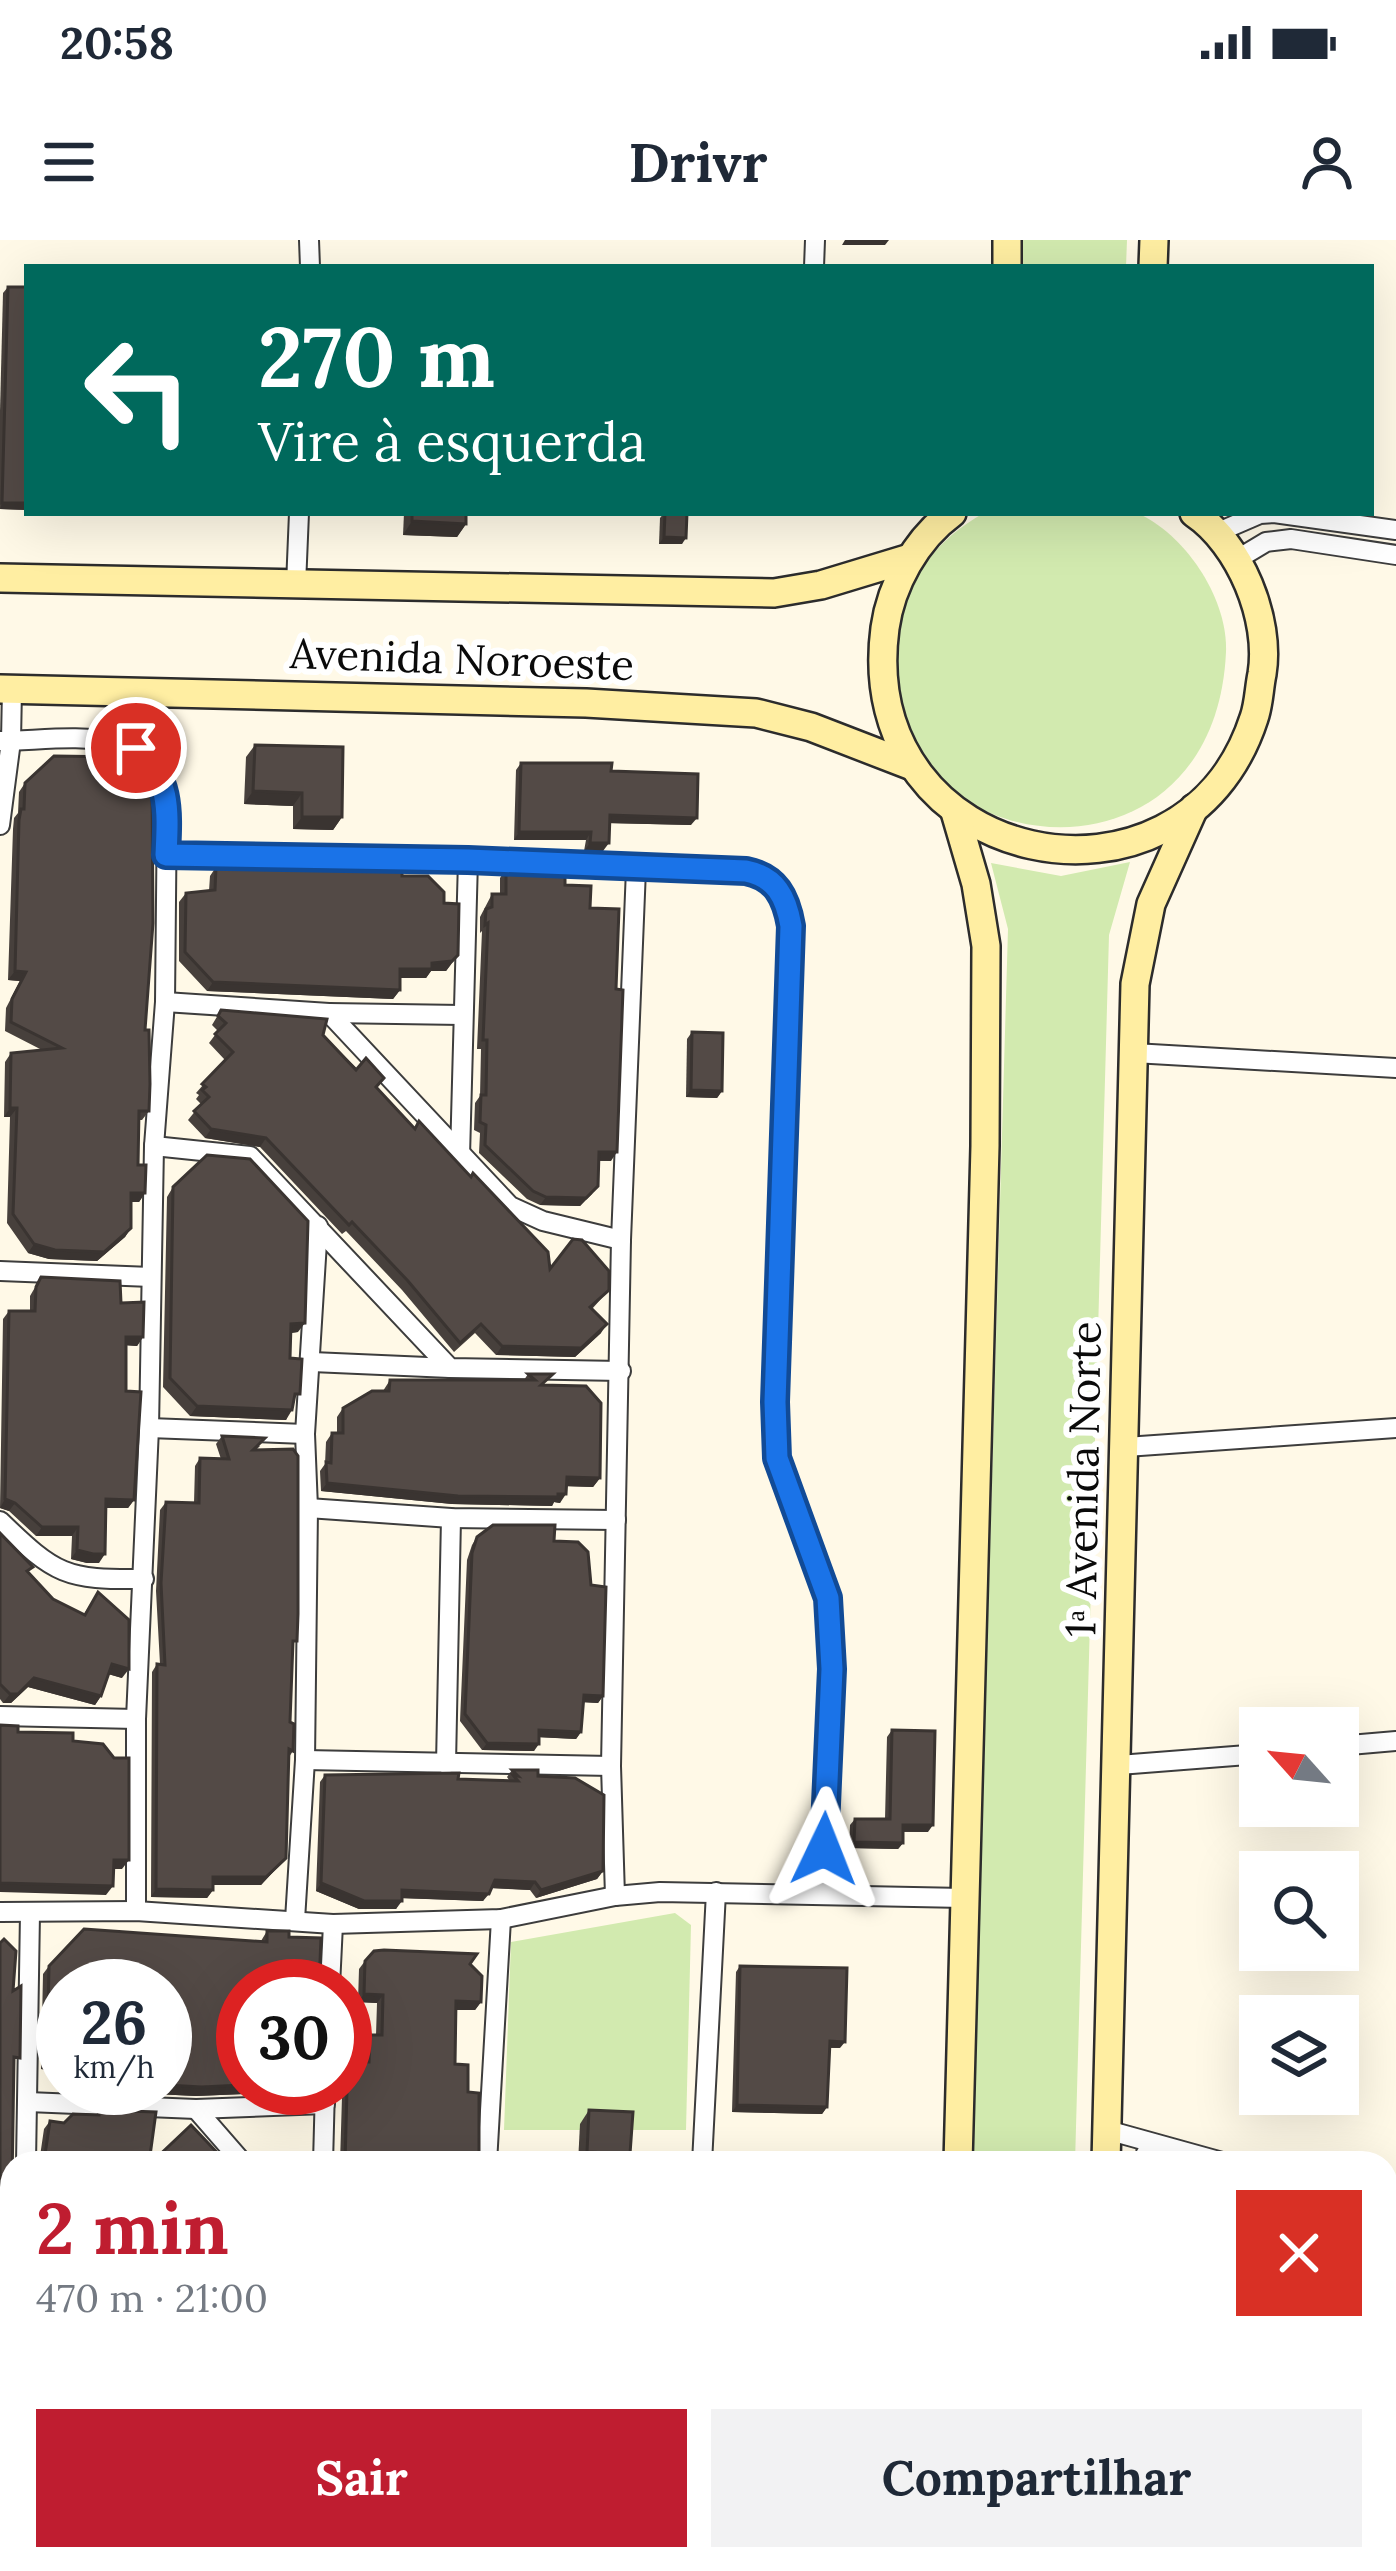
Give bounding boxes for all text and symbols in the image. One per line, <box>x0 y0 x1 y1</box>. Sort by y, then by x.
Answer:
text: 20:58 <box>60 14 174 71</box>
text: Drivr <box>629 128 767 197</box>
icon: menu <box>36 129 102 195</box>
icon: person <box>1294 129 1360 195</box>
text: 270 m <box>258 302 495 410</box>
icon: left <box>60 312 216 468</box>
text: Vire à esquerda <box>258 407 646 476</box>
street label: Avenida Noroeste <box>288 626 635 692</box>
pin <box>85 697 187 799</box>
icon: arrive <box>103 715 169 781</box>
street label: 1ᵃ Avenida Norte <box>1053 1321 1113 1637</box>
north arrow <box>1239 1707 1359 1827</box>
map controls <box>1239 1707 1359 2115</box>
position arrow <box>761 1786 887 1912</box>
button: search <box>1239 1851 1359 1971</box>
speed limit sign: 30 <box>216 1959 372 2115</box>
text: 26 <box>81 1984 147 2060</box>
button: layers <box>1239 1995 1359 2115</box>
text: km/h <box>73 2048 155 2086</box>
text: 2 min <box>36 2182 229 2274</box>
button: close <box>1236 2190 1362 2316</box>
text: 470 m · 21:00 <box>36 2273 268 2323</box>
button: Sair <box>36 2409 687 2547</box>
button: Compartilhar <box>711 2409 1362 2547</box>

